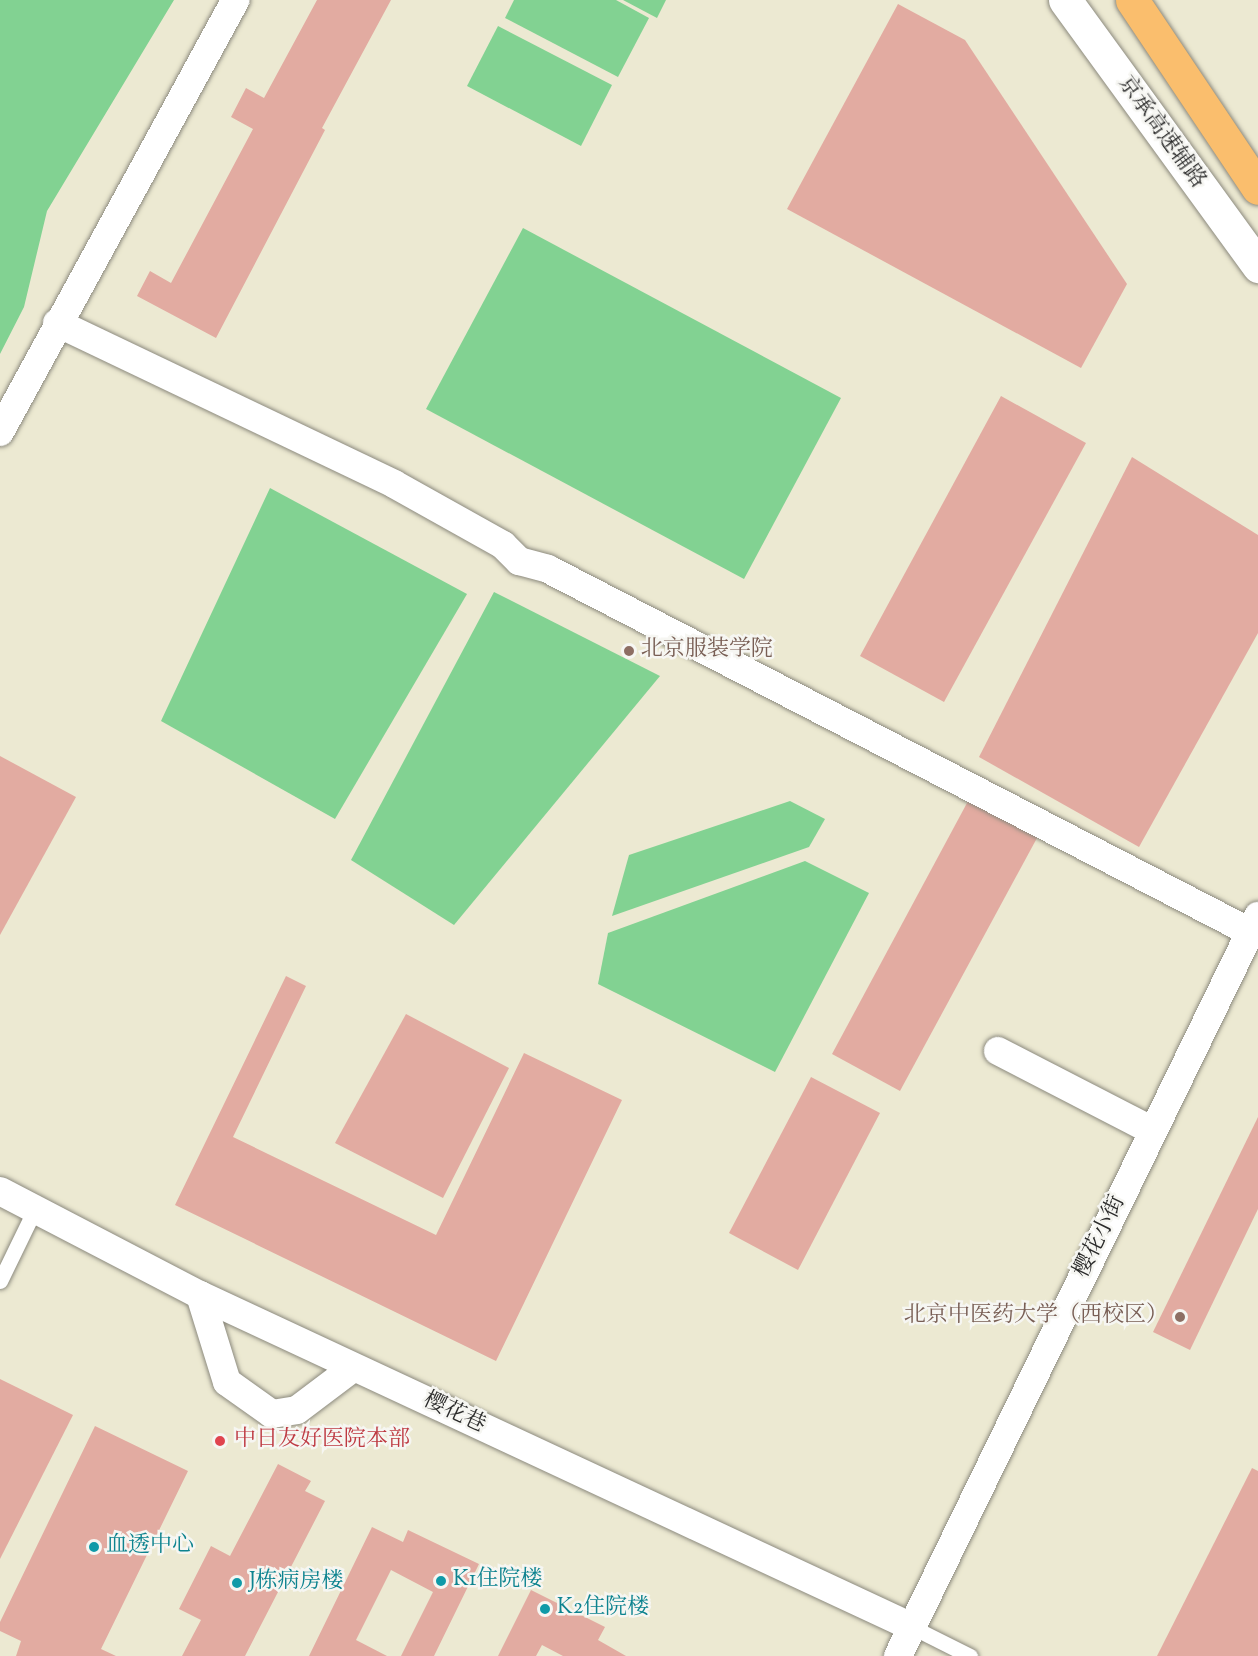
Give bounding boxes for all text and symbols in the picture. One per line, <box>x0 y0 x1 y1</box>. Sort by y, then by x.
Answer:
street label: 京承高速辅路 <box>1112 72 1210 194</box>
place label: 北京服装学院 <box>641 638 773 664</box>
marker: 北京服装学院 <box>622 644 636 658</box>
street label: 樱花小街 <box>1070 1192 1132 1282</box>
place label: 北京中医药大学（西校区） <box>904 1304 1168 1330</box>
marker: 北京中医药大学（西校区） <box>1173 1310 1187 1324</box>
street label: 樱花巷 <box>419 1388 489 1440</box>
place label: 中日友好医院本部 <box>234 1428 410 1454</box>
marker: 中日友好医院本部 <box>211 1432 229 1450</box>
place label: 血透中心 <box>106 1534 194 1560</box>
marker: 血透中心 <box>87 1540 101 1554</box>
place label: K1住院楼 <box>453 1568 542 1594</box>
place label: J栋病房楼 <box>249 1570 343 1596</box>
marker: K1住院楼 <box>434 1574 448 1588</box>
marker: J栋病房楼 <box>230 1576 244 1590</box>
place label: K2住院楼 <box>557 1596 649 1622</box>
marker: K2住院楼 <box>538 1602 552 1616</box>

